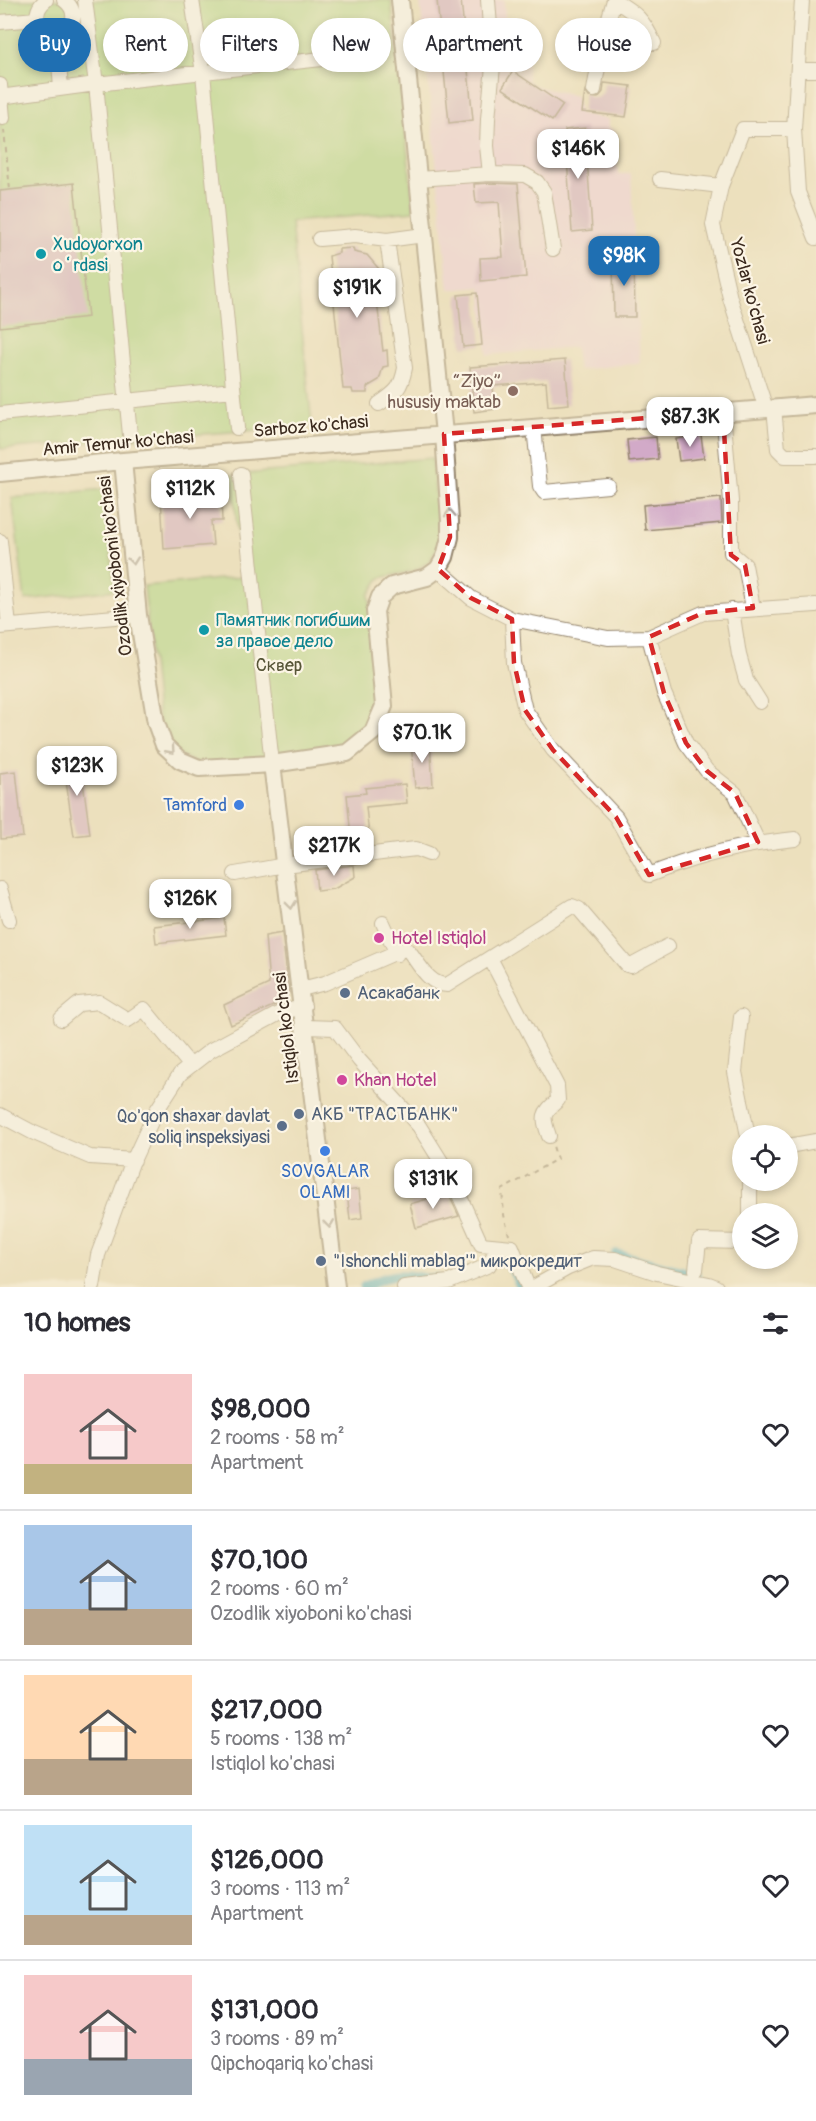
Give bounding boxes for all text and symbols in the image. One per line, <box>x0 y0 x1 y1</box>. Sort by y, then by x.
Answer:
chip: Buy <box>18 18 91 72</box>
chip: Rent <box>103 18 188 72</box>
chip: Filters <box>200 18 299 72</box>
chip: New <box>311 18 391 72</box>
chip: Apartment <box>403 18 543 72</box>
chip: House <box>555 18 652 72</box>
pin: $146K <box>536 129 620 180</box>
text: $146K <box>551 136 605 161</box>
place label: Xudoyorxon oʻrdasi <box>53 233 143 277</box>
street label: Yozlar ko'chasi <box>724 235 775 347</box>
pin: $98K <box>588 236 660 287</box>
text: $98K <box>602 243 646 268</box>
marker: Xudoyorxon oʻrdasi <box>34 247 48 261</box>
pin: $191K <box>315 268 399 319</box>
text: $191K <box>333 275 381 300</box>
place label: “Ziyo” hususiy maktab <box>388 370 501 414</box>
marker: “Ziyo” hususiy maktab <box>506 384 520 398</box>
pin: $87.3K <box>641 397 739 448</box>
text: $87.3K <box>660 404 720 429</box>
street label: Sarboz ko'chasi <box>253 410 369 443</box>
street label: Amir Temur ko'chasi <box>41 425 195 462</box>
pin: $112K <box>148 469 232 520</box>
street label: Ozodlik xiyoboni ko'chasi <box>93 475 138 657</box>
text: $112K <box>165 476 215 501</box>
one-way arrow <box>443 508 456 517</box>
one-way arrow <box>126 557 139 566</box>
place label: Памятник погибшим за правое дело <box>216 609 371 653</box>
marker: Памятник погибшим за правое дело <box>197 623 211 637</box>
park label: Сквер <box>256 654 302 677</box>
pin: $70.1K <box>373 713 471 764</box>
text: $70.1K <box>392 720 452 745</box>
one-way arrow <box>164 744 175 754</box>
pin: $123K <box>35 746 119 797</box>
text: $123K <box>51 753 103 778</box>
place label: Tamford <box>163 794 227 817</box>
marker: Tamford <box>232 798 246 812</box>
pin: $217K <box>292 826 376 877</box>
text: $217K <box>308 833 360 858</box>
pin: $126K <box>148 879 232 930</box>
text: $126K <box>163 886 217 911</box>
one-way arrow <box>284 900 296 910</box>
place label: Hotel Istiqlol <box>391 927 487 950</box>
marker: Hotel Istiqlol <box>372 931 386 945</box>
street label: Istiqlol ko'chasi <box>268 971 305 1085</box>
place label: Асакабанк <box>357 982 440 1005</box>
marker: Асакабанк <box>338 986 352 1000</box>
place label: Khan Hotel <box>354 1069 437 1092</box>
marker: Khan Hotel <box>335 1073 349 1087</box>
place label: АКБ "ТРАСТБАНК" <box>311 1103 458 1126</box>
place label: Qo'qon shaxar davlat soliq inspeksiyasi <box>117 1105 271 1149</box>
marker: АКБ "ТРАСТБАНК" <box>292 1107 306 1121</box>
marker: Qo'qon shaxar davlat soliq inspeksiyasi <box>275 1119 289 1133</box>
map controls <box>732 1125 798 1269</box>
button: locate <box>732 1125 798 1191</box>
marker: SOVGALAR OLAMI <box>318 1144 332 1158</box>
pin: $131K <box>391 1159 475 1210</box>
place label: SOVGALAR OLAMI <box>281 1160 369 1204</box>
text: $131K <box>408 1166 458 1191</box>
button: layers <box>732 1203 798 1269</box>
one-way arrow <box>322 1219 335 1228</box>
place label: "Ishonchli mablag'" микрокредит <box>333 1250 582 1273</box>
marker: "Ishonchli mablag'" микрокредит <box>314 1254 328 1268</box>
text: 10 homes <box>24 1307 130 1339</box>
icon: filters <box>759 1307 792 1340</box>
text: $98,000 <box>210 1393 310 1425</box>
icon: home <box>72 1398 144 1470</box>
icon: heart <box>759 1418 792 1451</box>
text: 2 rooms · 58 m² <box>210 1425 345 1450</box>
text: Apartment <box>210 1450 303 1475</box>
text: $70,100 <box>210 1544 308 1576</box>
icon: home <box>72 1549 144 1621</box>
icon: heart <box>759 1569 792 1602</box>
text: 2 rooms · 60 m² <box>210 1576 349 1601</box>
text: Ozodlik xiyoboni ko'chasi <box>210 1601 411 1626</box>
text: $217,000 <box>210 1694 322 1726</box>
icon: home <box>72 1699 144 1771</box>
icon: heart <box>759 1719 792 1752</box>
text: 5 rooms · 138 m² <box>210 1726 352 1751</box>
text: Istiqlol ko'chasi <box>210 1751 335 1776</box>
text: $126,000 <box>210 1844 324 1876</box>
icon: home <box>72 1849 144 1921</box>
icon: heart <box>759 1869 792 1902</box>
text: 3 rooms · 113 m² <box>210 1876 350 1901</box>
text: Apartment <box>210 1901 303 1926</box>
text: $131,000 <box>210 1994 319 2026</box>
icon: home <box>72 1999 144 2071</box>
icon: heart <box>759 2019 792 2052</box>
text: 3 rooms · 89 m² <box>210 2026 344 2051</box>
text: Qipchoqariq ko'chasi <box>210 2051 373 2076</box>

